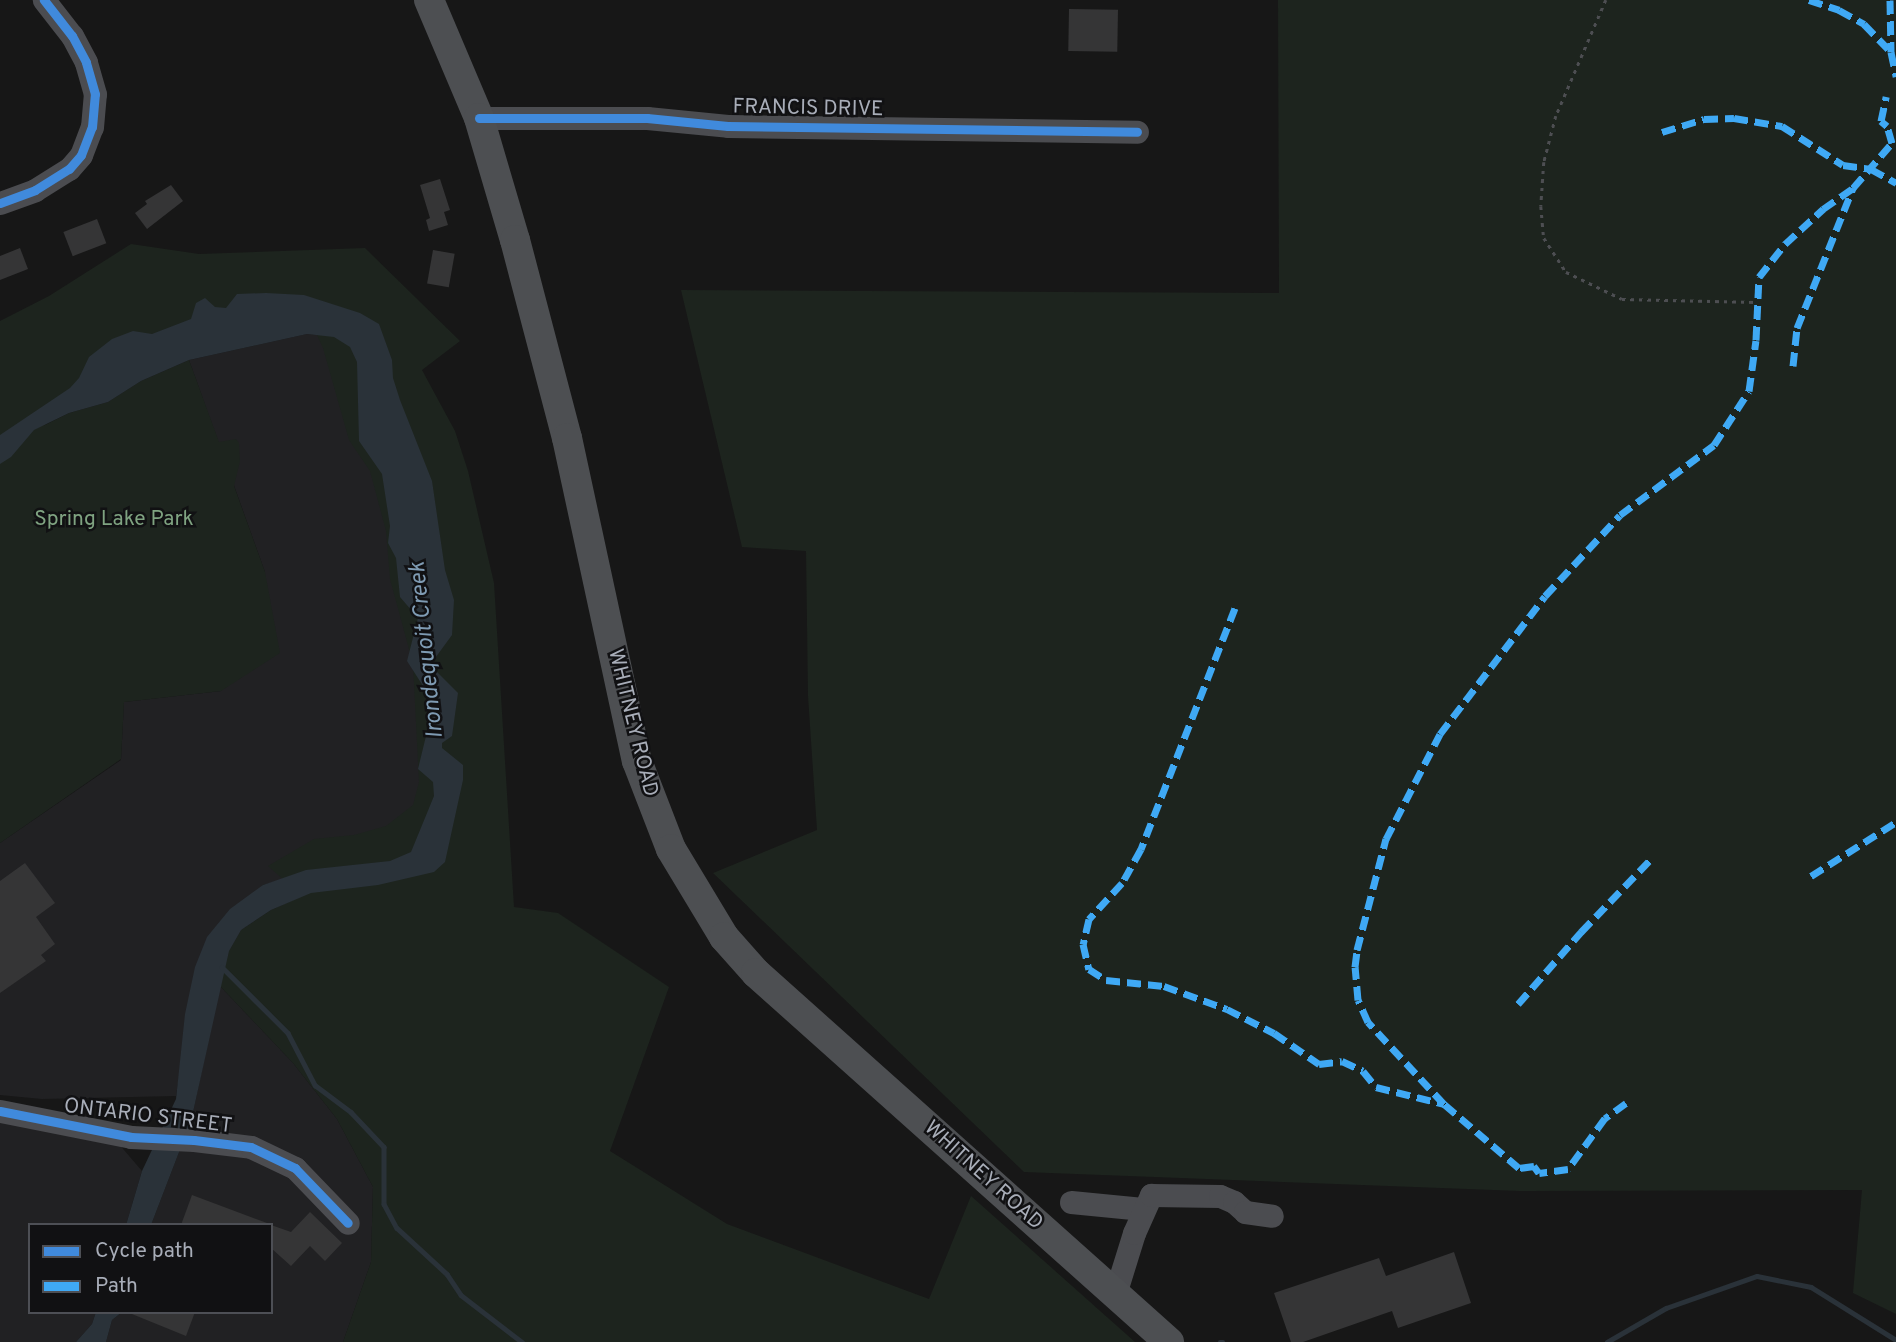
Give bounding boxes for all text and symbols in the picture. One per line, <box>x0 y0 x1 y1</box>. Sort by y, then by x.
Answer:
street label: FRANCIS DRIVE <box>732 95 884 123</box>
park label: Spring Lake Park <box>34 507 194 533</box>
water label: Irondequoit Creek <box>405 560 451 740</box>
street label: WHITNEY ROAD <box>601 646 663 800</box>
street label: ONTARIO STREET <box>62 1094 234 1140</box>
street label: WHITNEY ROAD <box>918 1116 1048 1236</box>
legend <box>28 1223 273 1314</box>
text: Cycle path <box>95 1238 194 1265</box>
text: Path <box>95 1273 138 1300</box>

